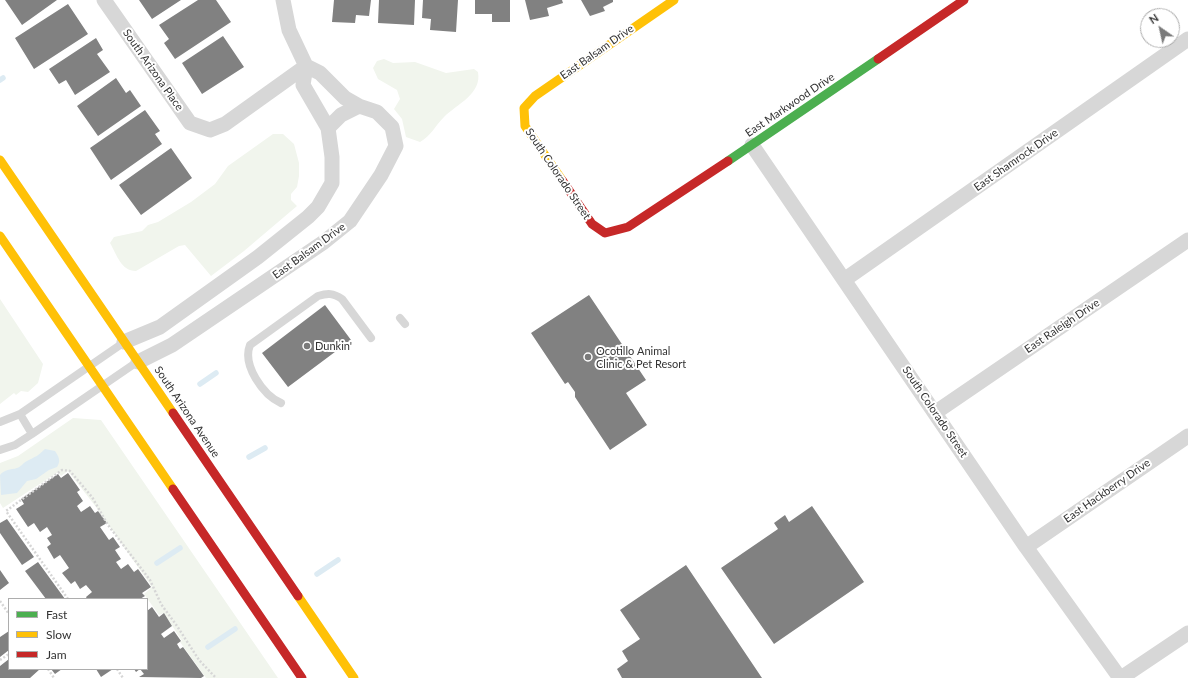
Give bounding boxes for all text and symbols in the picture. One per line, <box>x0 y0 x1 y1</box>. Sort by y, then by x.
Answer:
north arrow <box>1140 8 1180 48</box>
text: N <box>1146 11 1161 26</box>
street label: East Balsam Drive <box>558 22 636 82</box>
street label: South Arizona Place <box>120 27 186 113</box>
street label: East Markwood Drive <box>743 70 837 140</box>
street label: South Colorado Street <box>523 126 593 222</box>
street label: East Shamrock Drive <box>971 126 1061 194</box>
street label: East Balsam Drive <box>270 220 348 282</box>
street label: East Raleigh Drive <box>1022 296 1102 356</box>
place label: Dunkin' <box>315 339 352 353</box>
marker: Dunkin' <box>302 341 312 351</box>
place label: Ocotillo Animal Clinic & Pet Resort <box>596 344 686 370</box>
marker: Ocotillo Animal Clinic & Pet Resort <box>583 352 593 362</box>
street label: South Arizona Avenue <box>152 364 222 460</box>
street label: South Colorado Street <box>900 364 970 460</box>
street label: East Hackberry Drive <box>1061 456 1153 526</box>
legend <box>8 598 148 670</box>
text: Fast <box>46 607 67 622</box>
text: Slow <box>46 627 71 642</box>
text: Jam <box>46 647 67 662</box>

